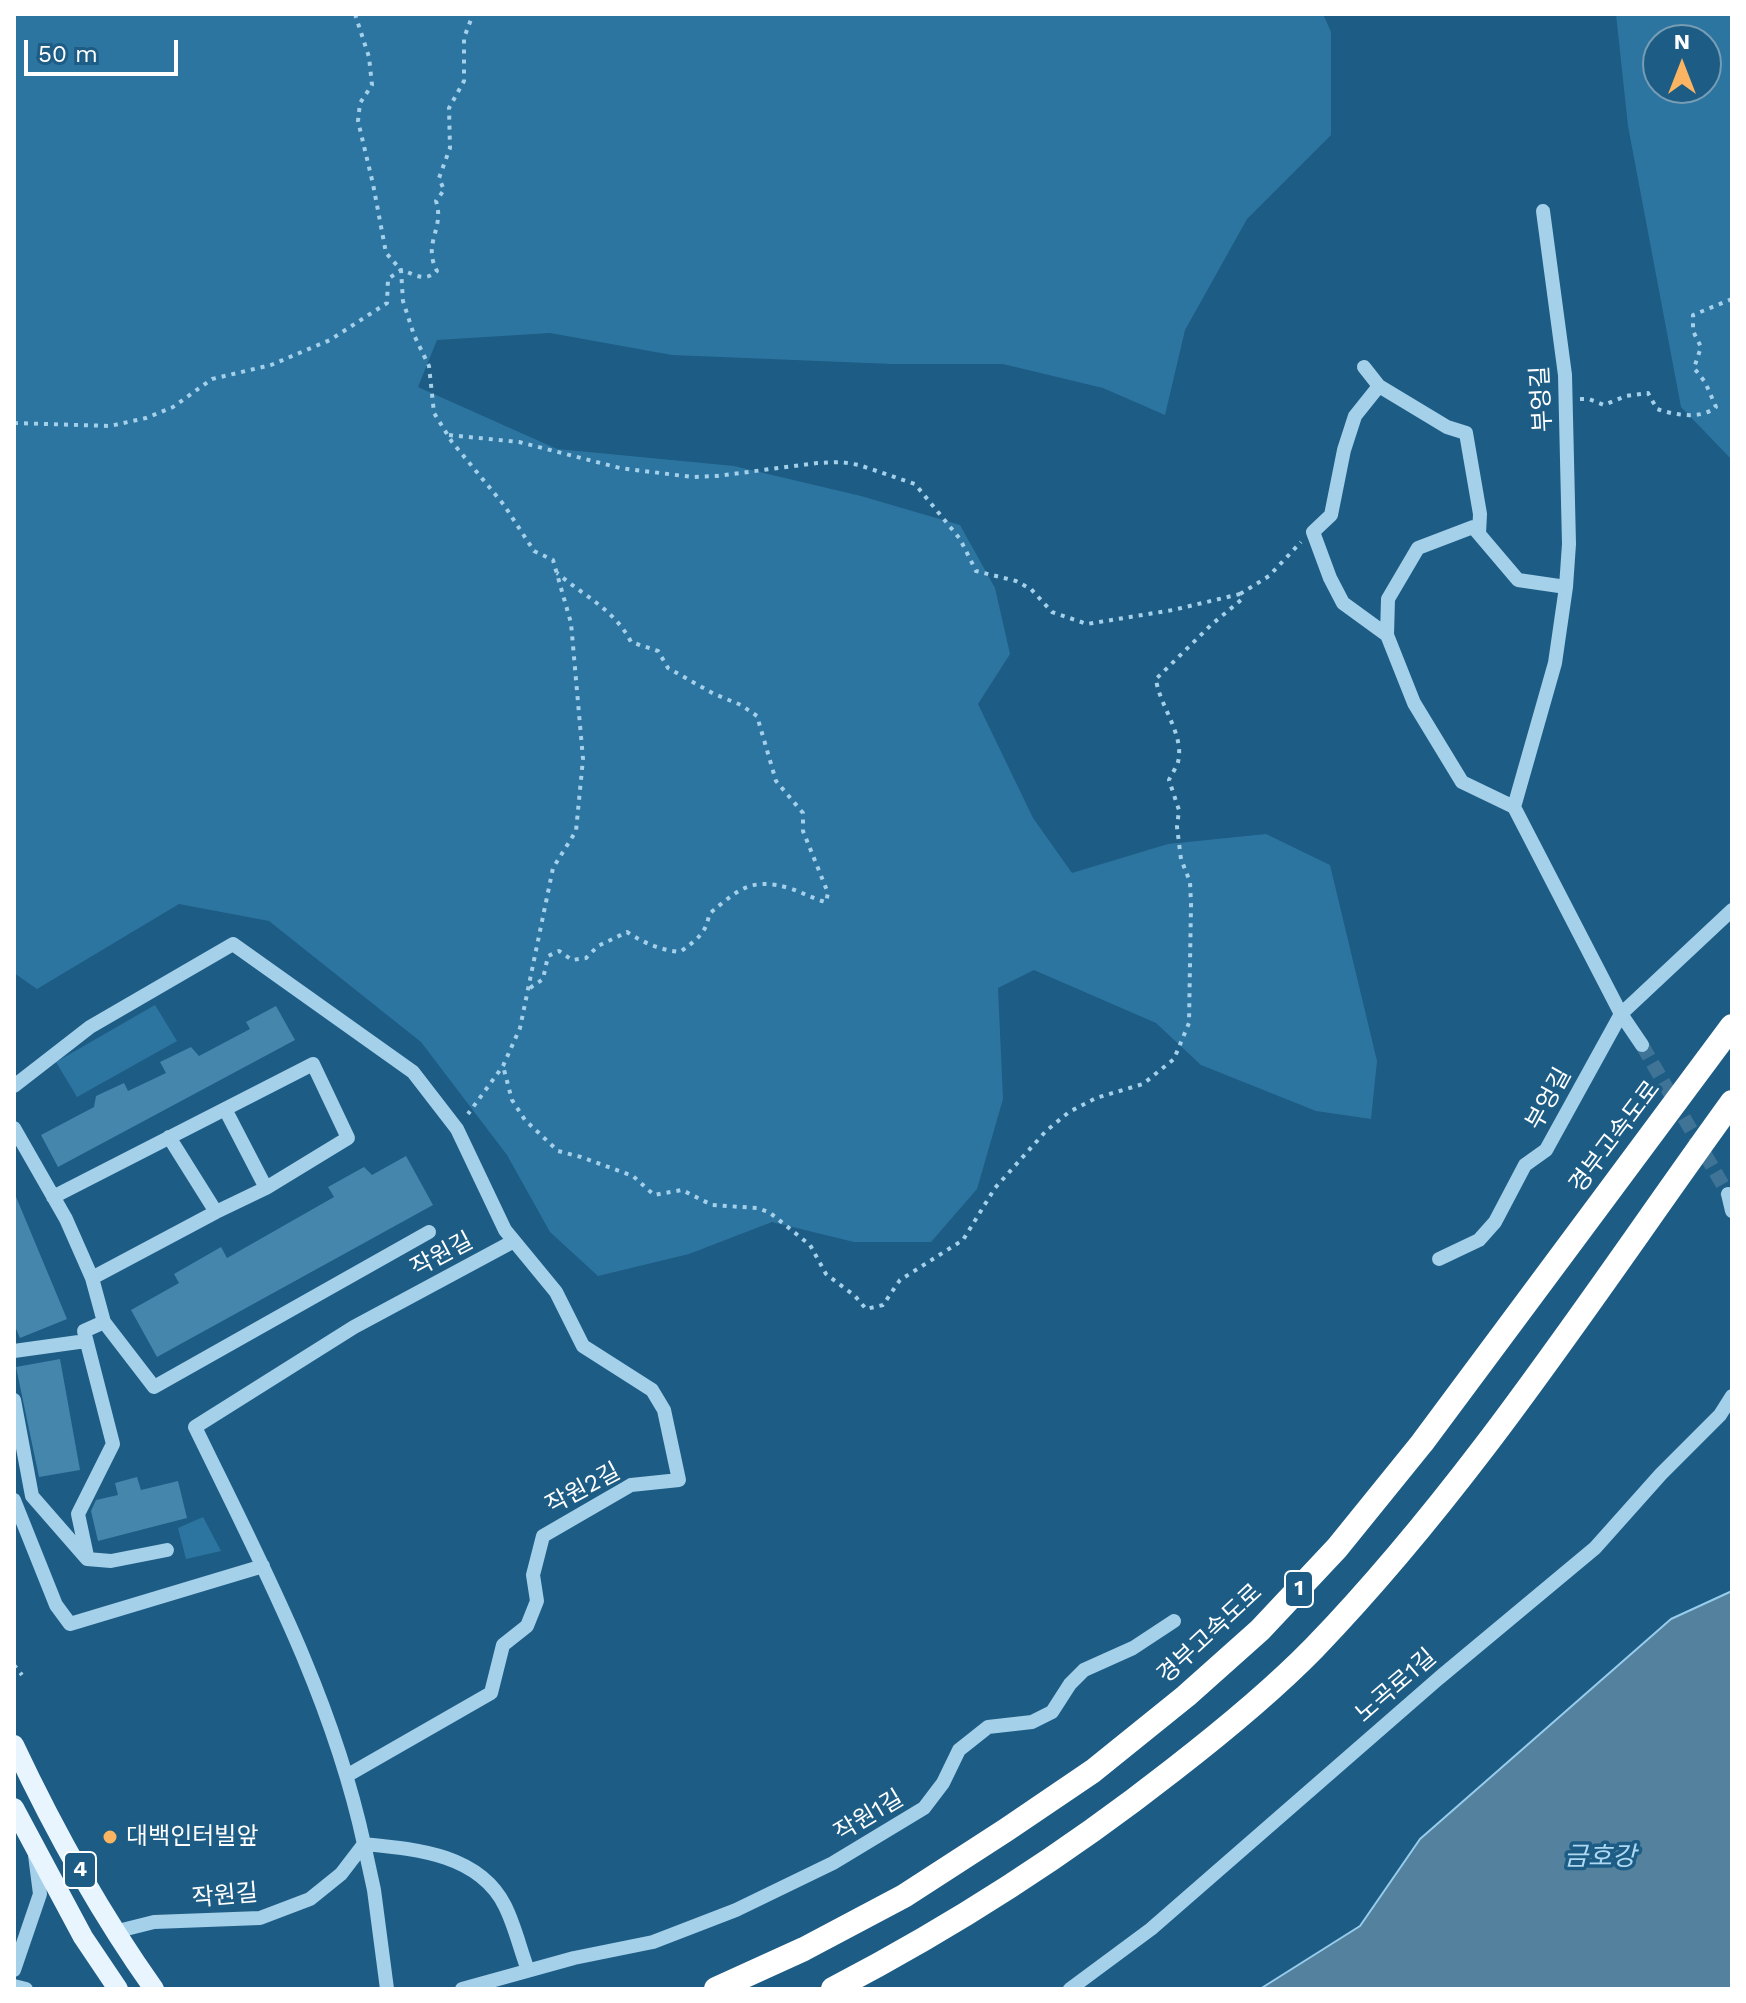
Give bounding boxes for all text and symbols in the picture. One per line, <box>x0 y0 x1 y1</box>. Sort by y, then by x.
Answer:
scale bar <box>28 24 182 74</box>
north arrow <box>1642 24 1722 104</box>
text: N <box>1674 29 1690 54</box>
text: 50 m <box>38 40 98 68</box>
street label: 부엉길 <box>1526 365 1558 433</box>
street label: 부엉길 <box>1520 1063 1578 1135</box>
street label: 경부고속도로 <box>1564 1075 1666 1199</box>
street label: 작원길 <box>406 1227 478 1283</box>
street label: 작원2길 <box>541 1457 625 1521</box>
road number: 1 <box>1285 1571 1313 1607</box>
street label: 경부고속도로 <box>1152 1578 1268 1690</box>
street label: 노곡로1길 <box>1350 1643 1442 1729</box>
street label: 작원1길 <box>829 1784 909 1848</box>
place label: 대백인터빌앞 <box>126 1823 258 1851</box>
marker: 대백인터빌앞 <box>101 1828 119 1846</box>
water label: 금호강 <box>1564 1841 1636 1873</box>
road number: 4 <box>64 1852 96 1888</box>
street label: 작원길 <box>191 1879 259 1913</box>

